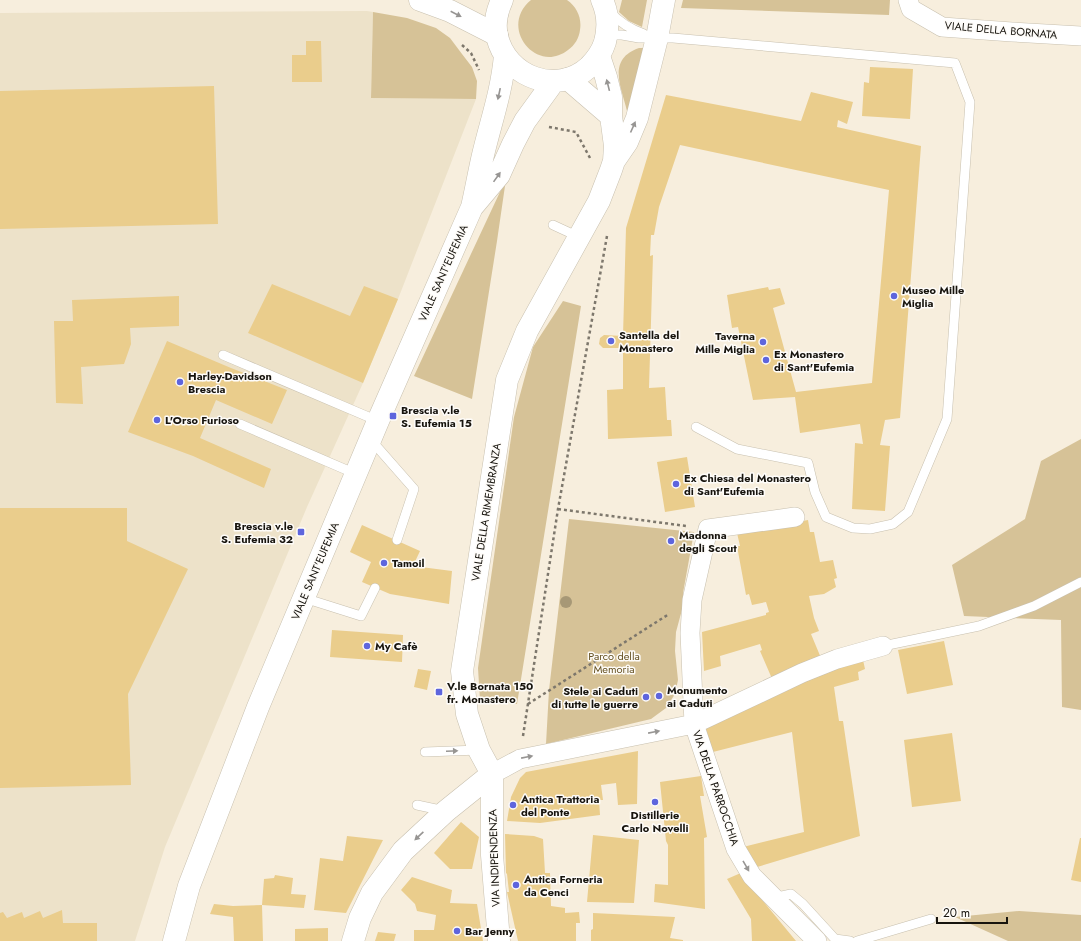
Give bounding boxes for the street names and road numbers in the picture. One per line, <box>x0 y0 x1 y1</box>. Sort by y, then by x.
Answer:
street label: VIALE DELLA BORNATA <box>944 17 1059 43</box>
street label: VIALE SANT'EUFEMIA <box>414 221 472 324</box>
street label: VIALE DELLA RIMEMBRANZA <box>467 441 505 582</box>
street label: VIALE SANT'EUFEMIA <box>287 519 343 622</box>
street label: VIA DELLA PARROCCHIA <box>689 728 744 849</box>
street label: VIA INDIPENDENZA <box>484 808 504 907</box>

